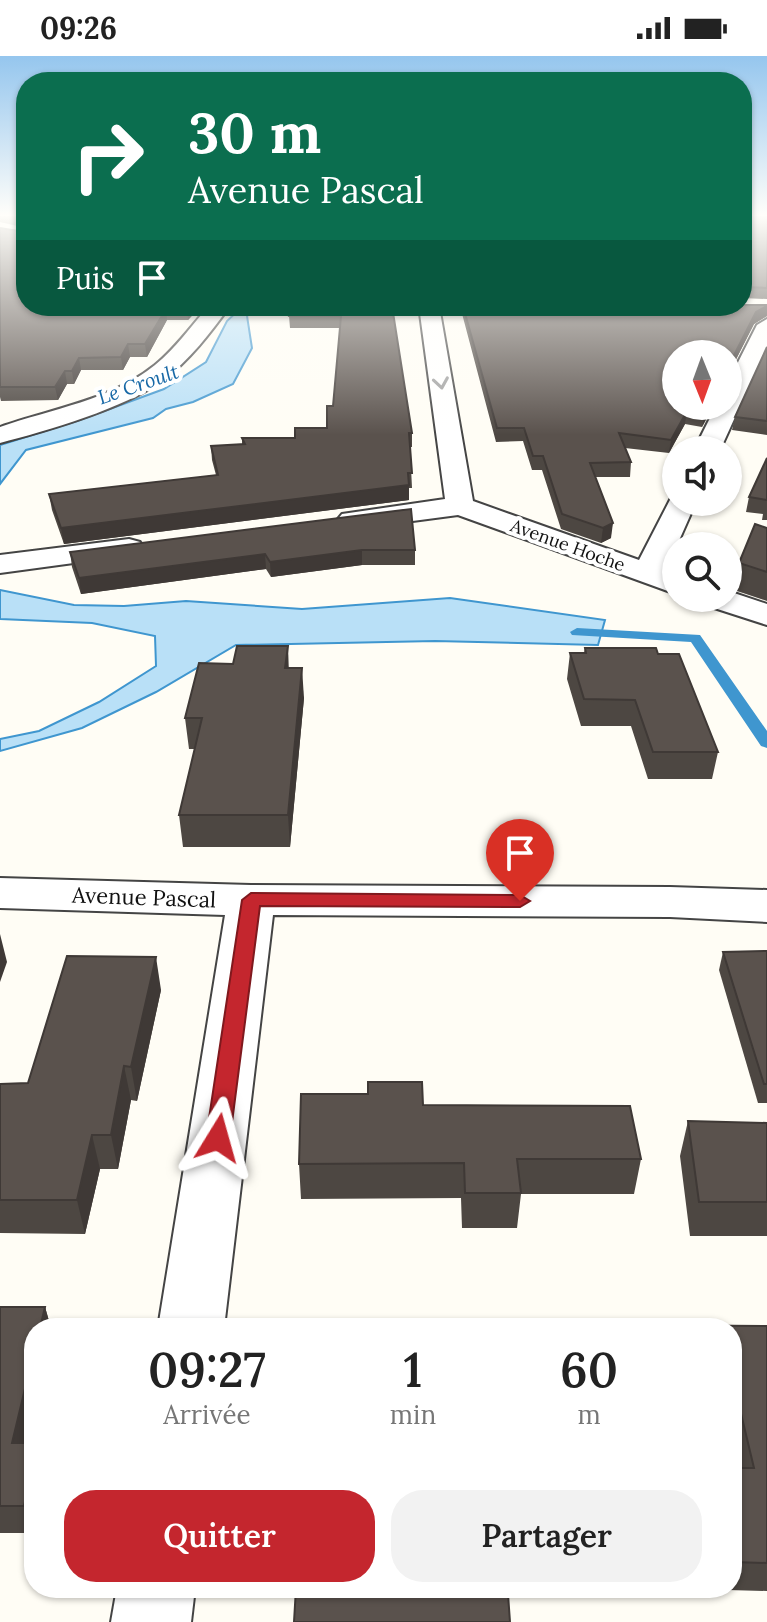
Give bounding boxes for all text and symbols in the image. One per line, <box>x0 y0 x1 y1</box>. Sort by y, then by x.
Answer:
text: 09:26 <box>40 9 117 47</box>
text: 30 m <box>188 97 321 168</box>
icon: right <box>56 104 160 208</box>
text: Avenue Pascal <box>188 167 424 213</box>
icon: arrive <box>130 256 174 300</box>
text: Puis <box>56 259 114 297</box>
north arrow <box>662 340 742 420</box>
map controls <box>662 340 742 612</box>
water label: Le Croult <box>94 358 183 410</box>
one-way arrow <box>432 376 449 390</box>
button: sound <box>662 436 742 516</box>
street label: Avenue Hoche <box>507 513 629 576</box>
button: search <box>662 532 742 612</box>
pin <box>486 819 554 901</box>
icon: arrive <box>498 831 542 875</box>
street label: Avenue Pascal <box>70 880 217 914</box>
position arrow <box>176 1096 260 1180</box>
text: 09:27 <box>148 1339 266 1400</box>
text: 1 <box>404 1339 422 1400</box>
text: 60 <box>560 1339 618 1400</box>
text: Arrivée <box>163 1398 250 1431</box>
text: min <box>390 1398 436 1431</box>
text: m <box>577 1398 601 1431</box>
button: Quitter <box>64 1490 375 1582</box>
button: Partager <box>391 1490 702 1582</box>

